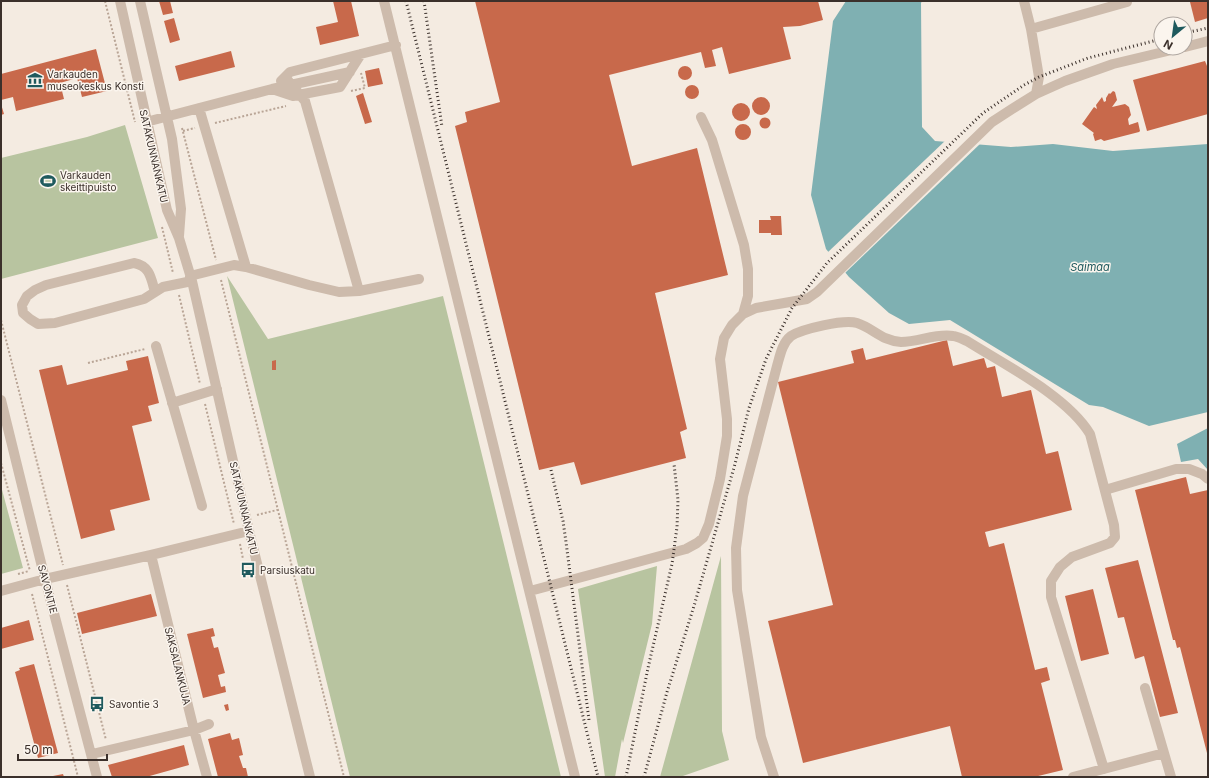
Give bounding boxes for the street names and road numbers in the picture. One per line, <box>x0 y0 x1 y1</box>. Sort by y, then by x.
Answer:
street label: SATAKUNNANKATU <box>137 108 171 204</box>
street label: SATAKUNNANKATU <box>227 460 261 556</box>
street label: SAVONTIE <box>36 564 60 614</box>
street label: SAKSALANKUJA <box>163 626 194 706</box>

